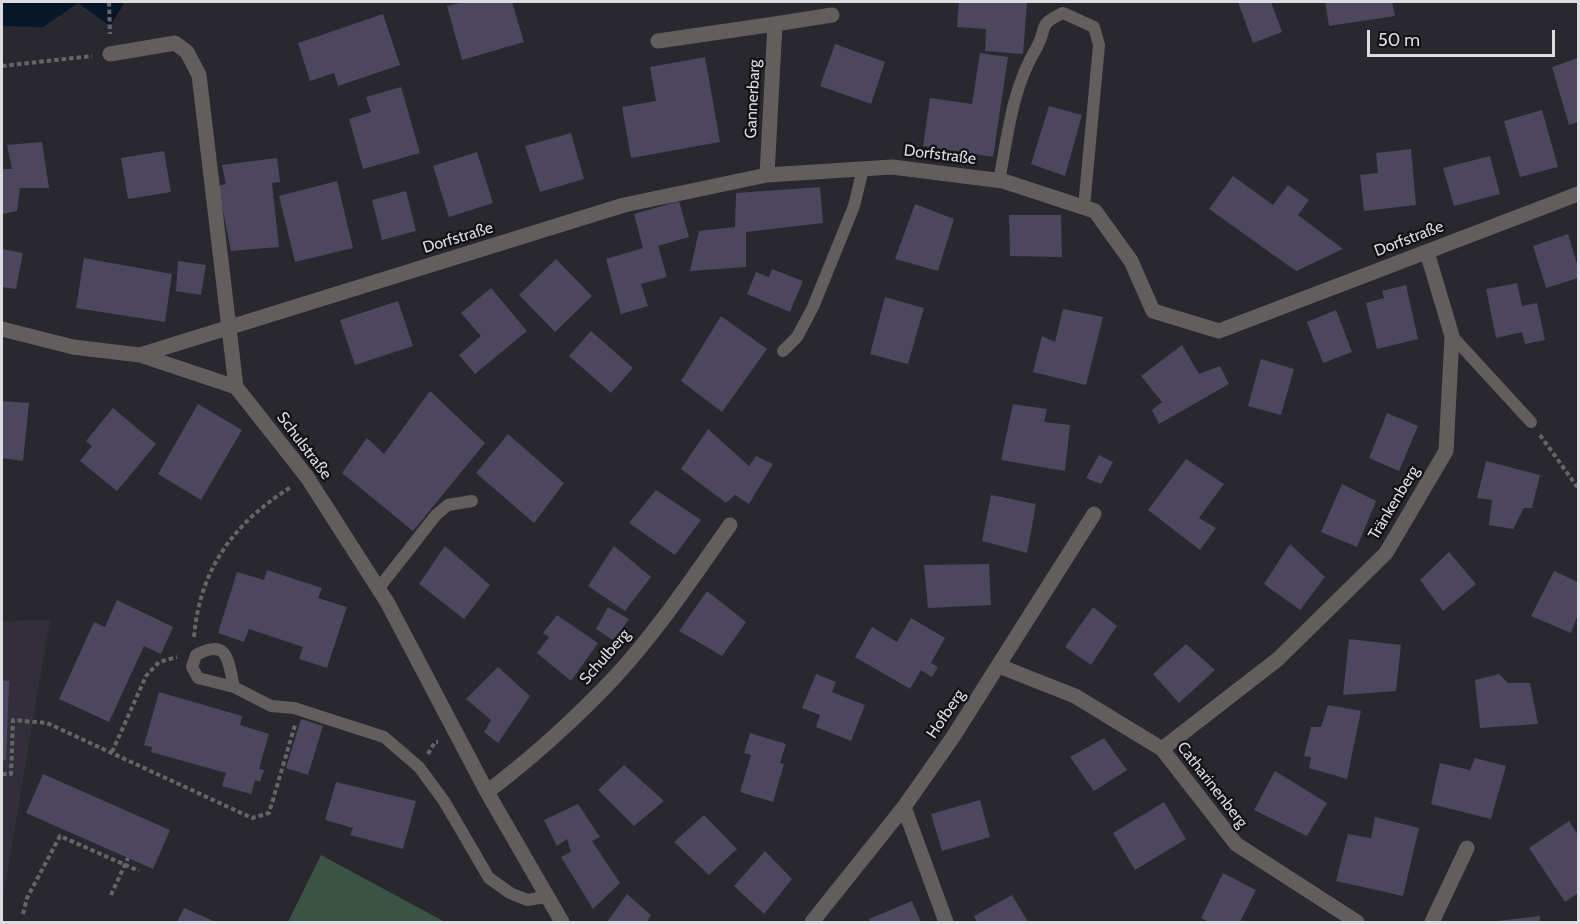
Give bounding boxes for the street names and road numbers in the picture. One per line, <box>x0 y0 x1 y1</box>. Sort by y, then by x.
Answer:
street label: Gannerbarg <box>741 59 765 139</box>
street label: Dorfstraße <box>903 141 977 169</box>
street label: Dorfstraße <box>1372 217 1446 261</box>
street label: Dorfstraße <box>420 218 496 258</box>
street label: Schulstraße <box>272 409 336 483</box>
street label: Tränkenberg <box>1364 463 1424 543</box>
street label: Schulberg <box>576 625 634 689</box>
street label: Hofberg <box>923 686 969 742</box>
street label: Catharinenberg <box>1173 738 1251 832</box>

